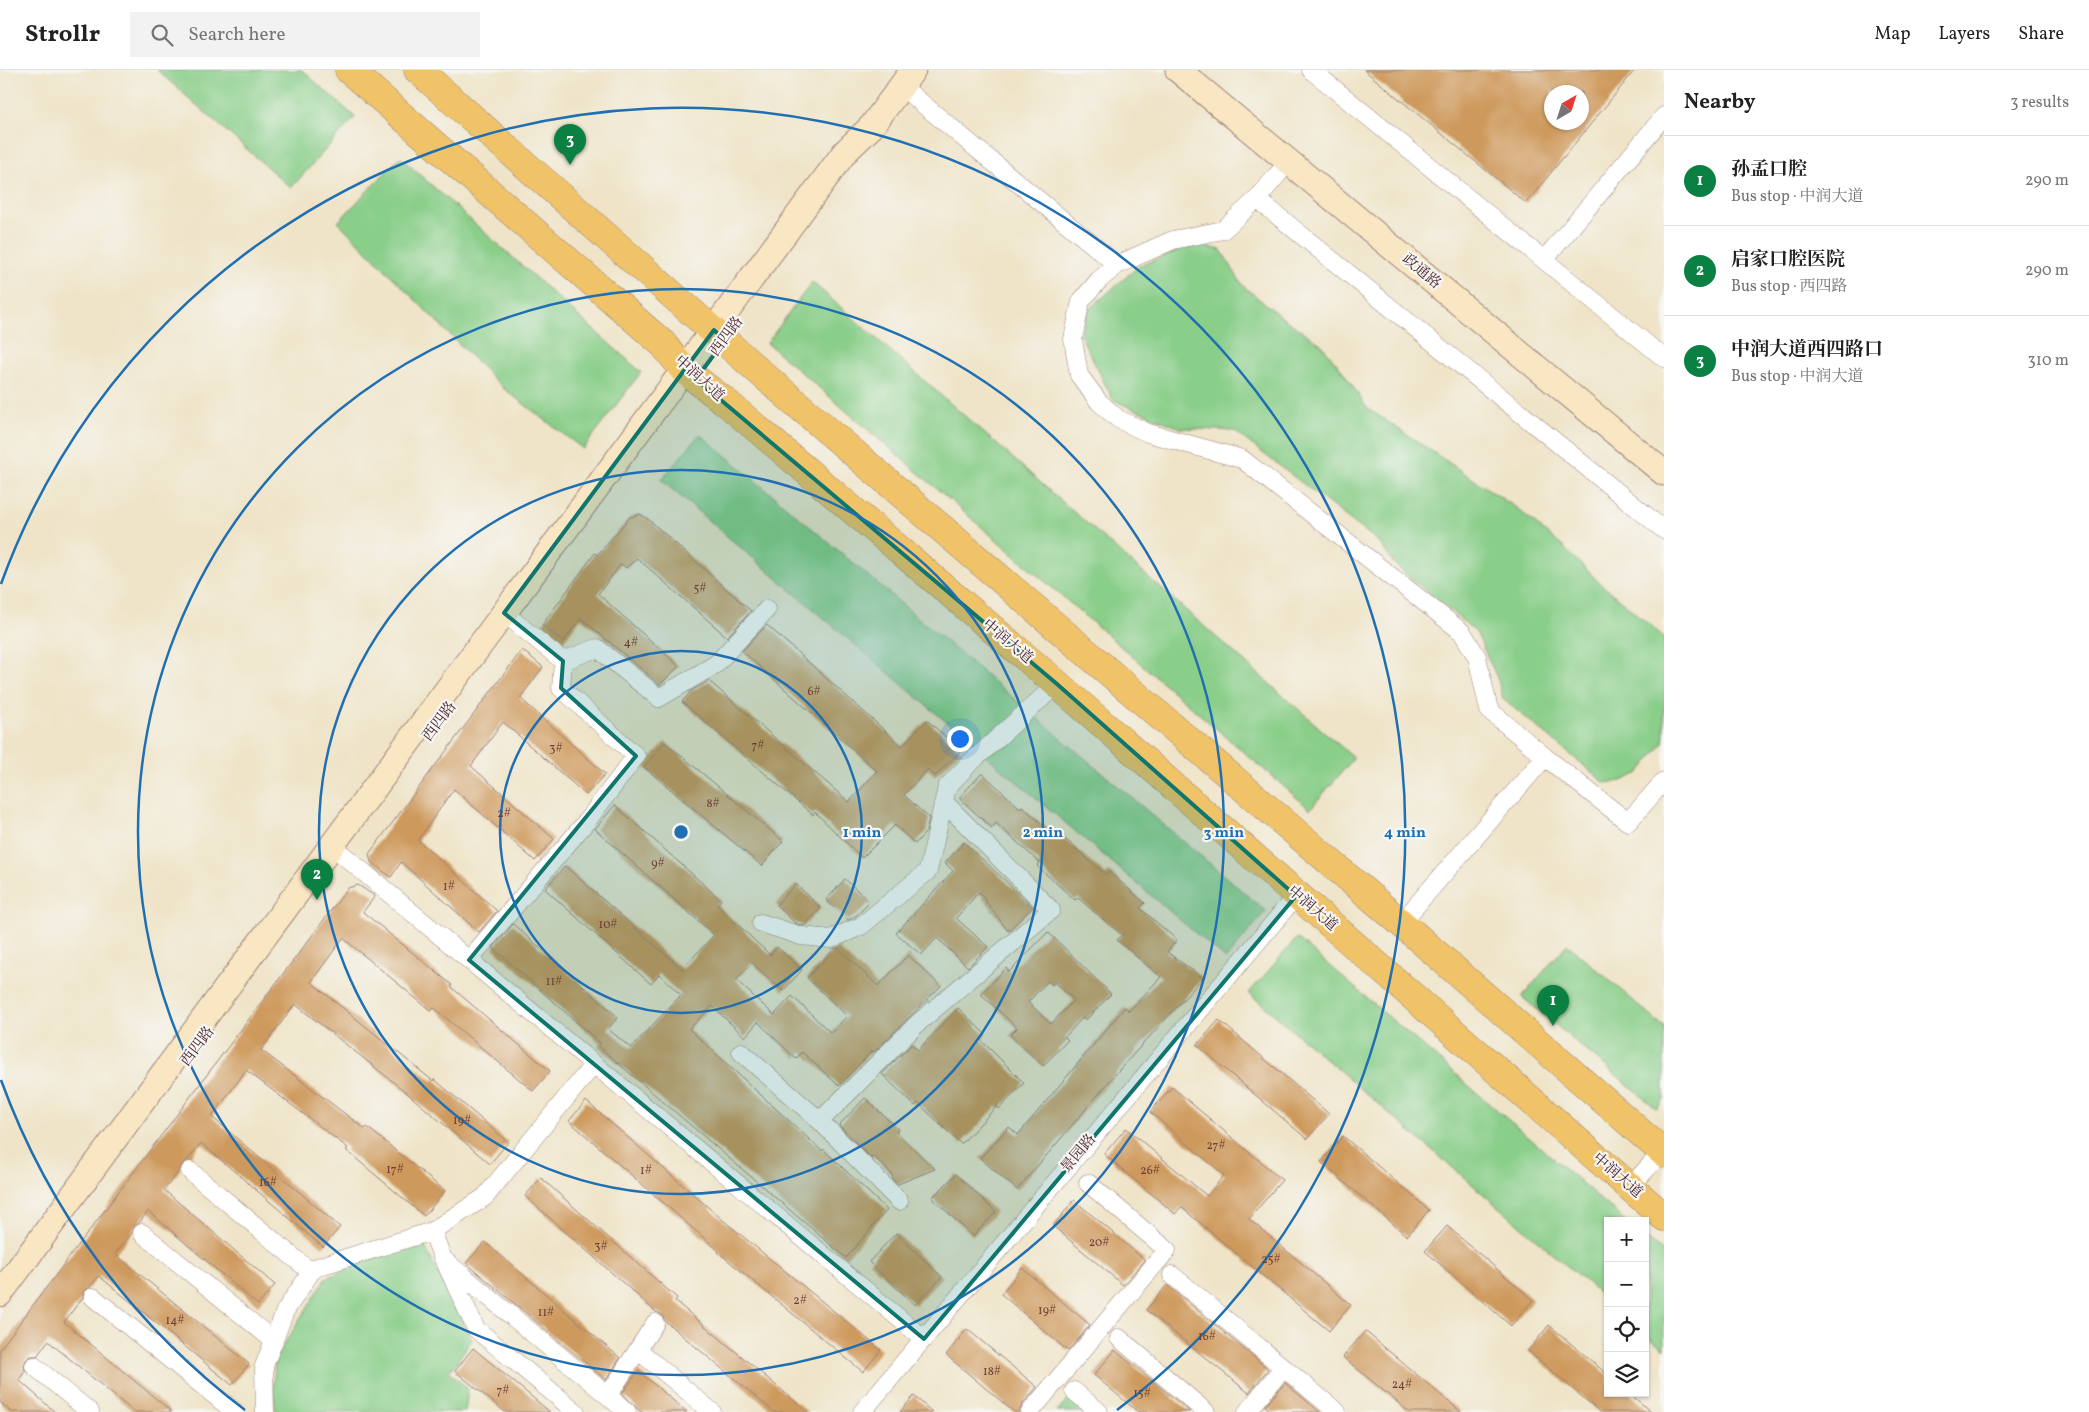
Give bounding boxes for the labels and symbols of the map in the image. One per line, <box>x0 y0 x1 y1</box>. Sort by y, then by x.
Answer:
north arrow <box>1544 85 1589 130</box>
pin: 3 <box>554 124 586 165</box>
street label: 政通路 <box>1397 249 1445 295</box>
street label: 西四路 <box>705 313 749 361</box>
street label: 中润大道 <box>670 351 728 407</box>
house number: 5# <box>694 581 706 597</box>
street label: 中润大道 <box>977 615 1037 669</box>
house number: 4# <box>624 635 638 651</box>
house number: 6# <box>807 684 821 700</box>
street label: 西四路 <box>418 698 462 746</box>
your location <box>947 726 973 752</box>
house number: 7# <box>752 738 764 754</box>
house number: 3# <box>549 741 563 757</box>
house number: 8# <box>706 796 720 812</box>
house number: 2# <box>497 806 511 822</box>
centre of rings <box>672 823 690 841</box>
text: 1 min <box>843 823 881 844</box>
text: 2 min <box>1023 823 1063 844</box>
text: 3 min <box>1204 823 1244 844</box>
text: 4 min <box>1384 823 1426 844</box>
house number: 9# <box>651 856 665 872</box>
pin: 2 <box>301 859 333 900</box>
house number: 1# <box>443 879 455 895</box>
street label: 中润大道 <box>1282 881 1342 937</box>
house number: 10# <box>599 917 617 933</box>
house number: 11# <box>546 974 562 990</box>
pin: 1 <box>1537 985 1569 1026</box>
street label: 西四路 <box>176 1023 220 1071</box>
house number: 19# <box>453 1113 471 1129</box>
street label: 景园路 <box>1056 1130 1102 1178</box>
house number: 27# <box>1206 1138 1226 1154</box>
street label: 中润大道 <box>1587 1148 1647 1204</box>
house number: 17# <box>386 1162 404 1178</box>
house number: 1# <box>640 1163 652 1179</box>
house number: 26# <box>1140 1163 1160 1179</box>
house number: 16# <box>259 1175 277 1191</box>
house number: 20# <box>1089 1235 1109 1251</box>
house number: 3# <box>594 1239 608 1255</box>
house number: 25# <box>1261 1252 1281 1268</box>
house number: 2# <box>793 1293 807 1309</box>
house number: 19# <box>1038 1303 1056 1319</box>
house number: 11# <box>538 1305 554 1321</box>
house number: 14# <box>166 1313 184 1329</box>
house number: 16# <box>1198 1329 1216 1345</box>
house number: 18# <box>983 1364 1001 1380</box>
house number: 24# <box>1392 1377 1412 1393</box>
house number: 7# <box>497 1383 509 1399</box>
house number: 15# <box>1133 1386 1151 1402</box>

